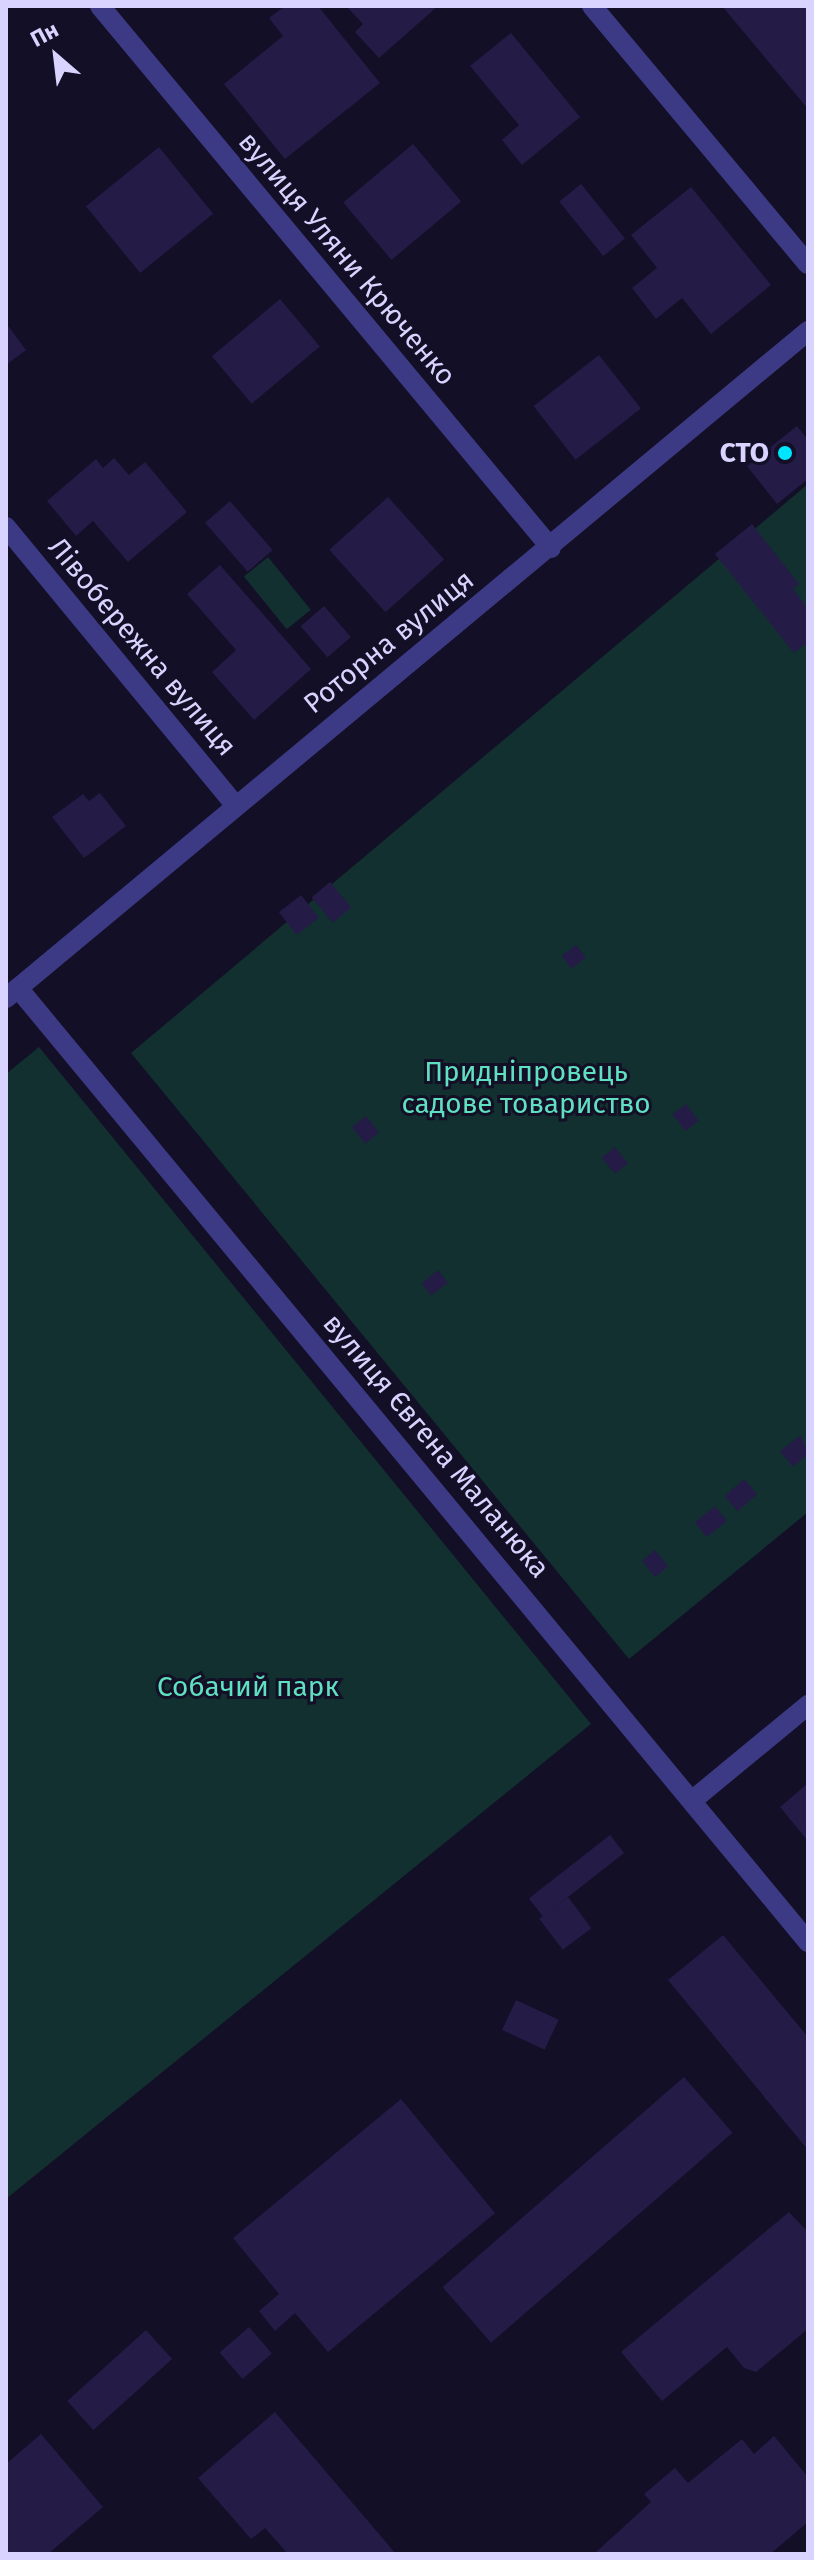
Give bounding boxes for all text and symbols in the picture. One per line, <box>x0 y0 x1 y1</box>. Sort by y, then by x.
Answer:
north arrow <box>16 16 96 96</box>
text: Пн <box>26 16 63 53</box>
street label: вулиця Уляни Крюченко <box>231 126 463 392</box>
place label: СТО <box>720 436 769 470</box>
marker: СТО <box>776 444 794 462</box>
street label: Лівобережна вулиця <box>41 531 243 763</box>
street label: Роторна вулиця <box>297 563 481 721</box>
park label: Придніпровець садове товариство <box>401 1055 651 1121</box>
street label: вулиця Євгена Маланюка <box>316 1307 556 1585</box>
park label: Собачий парк <box>157 1670 339 1704</box>

